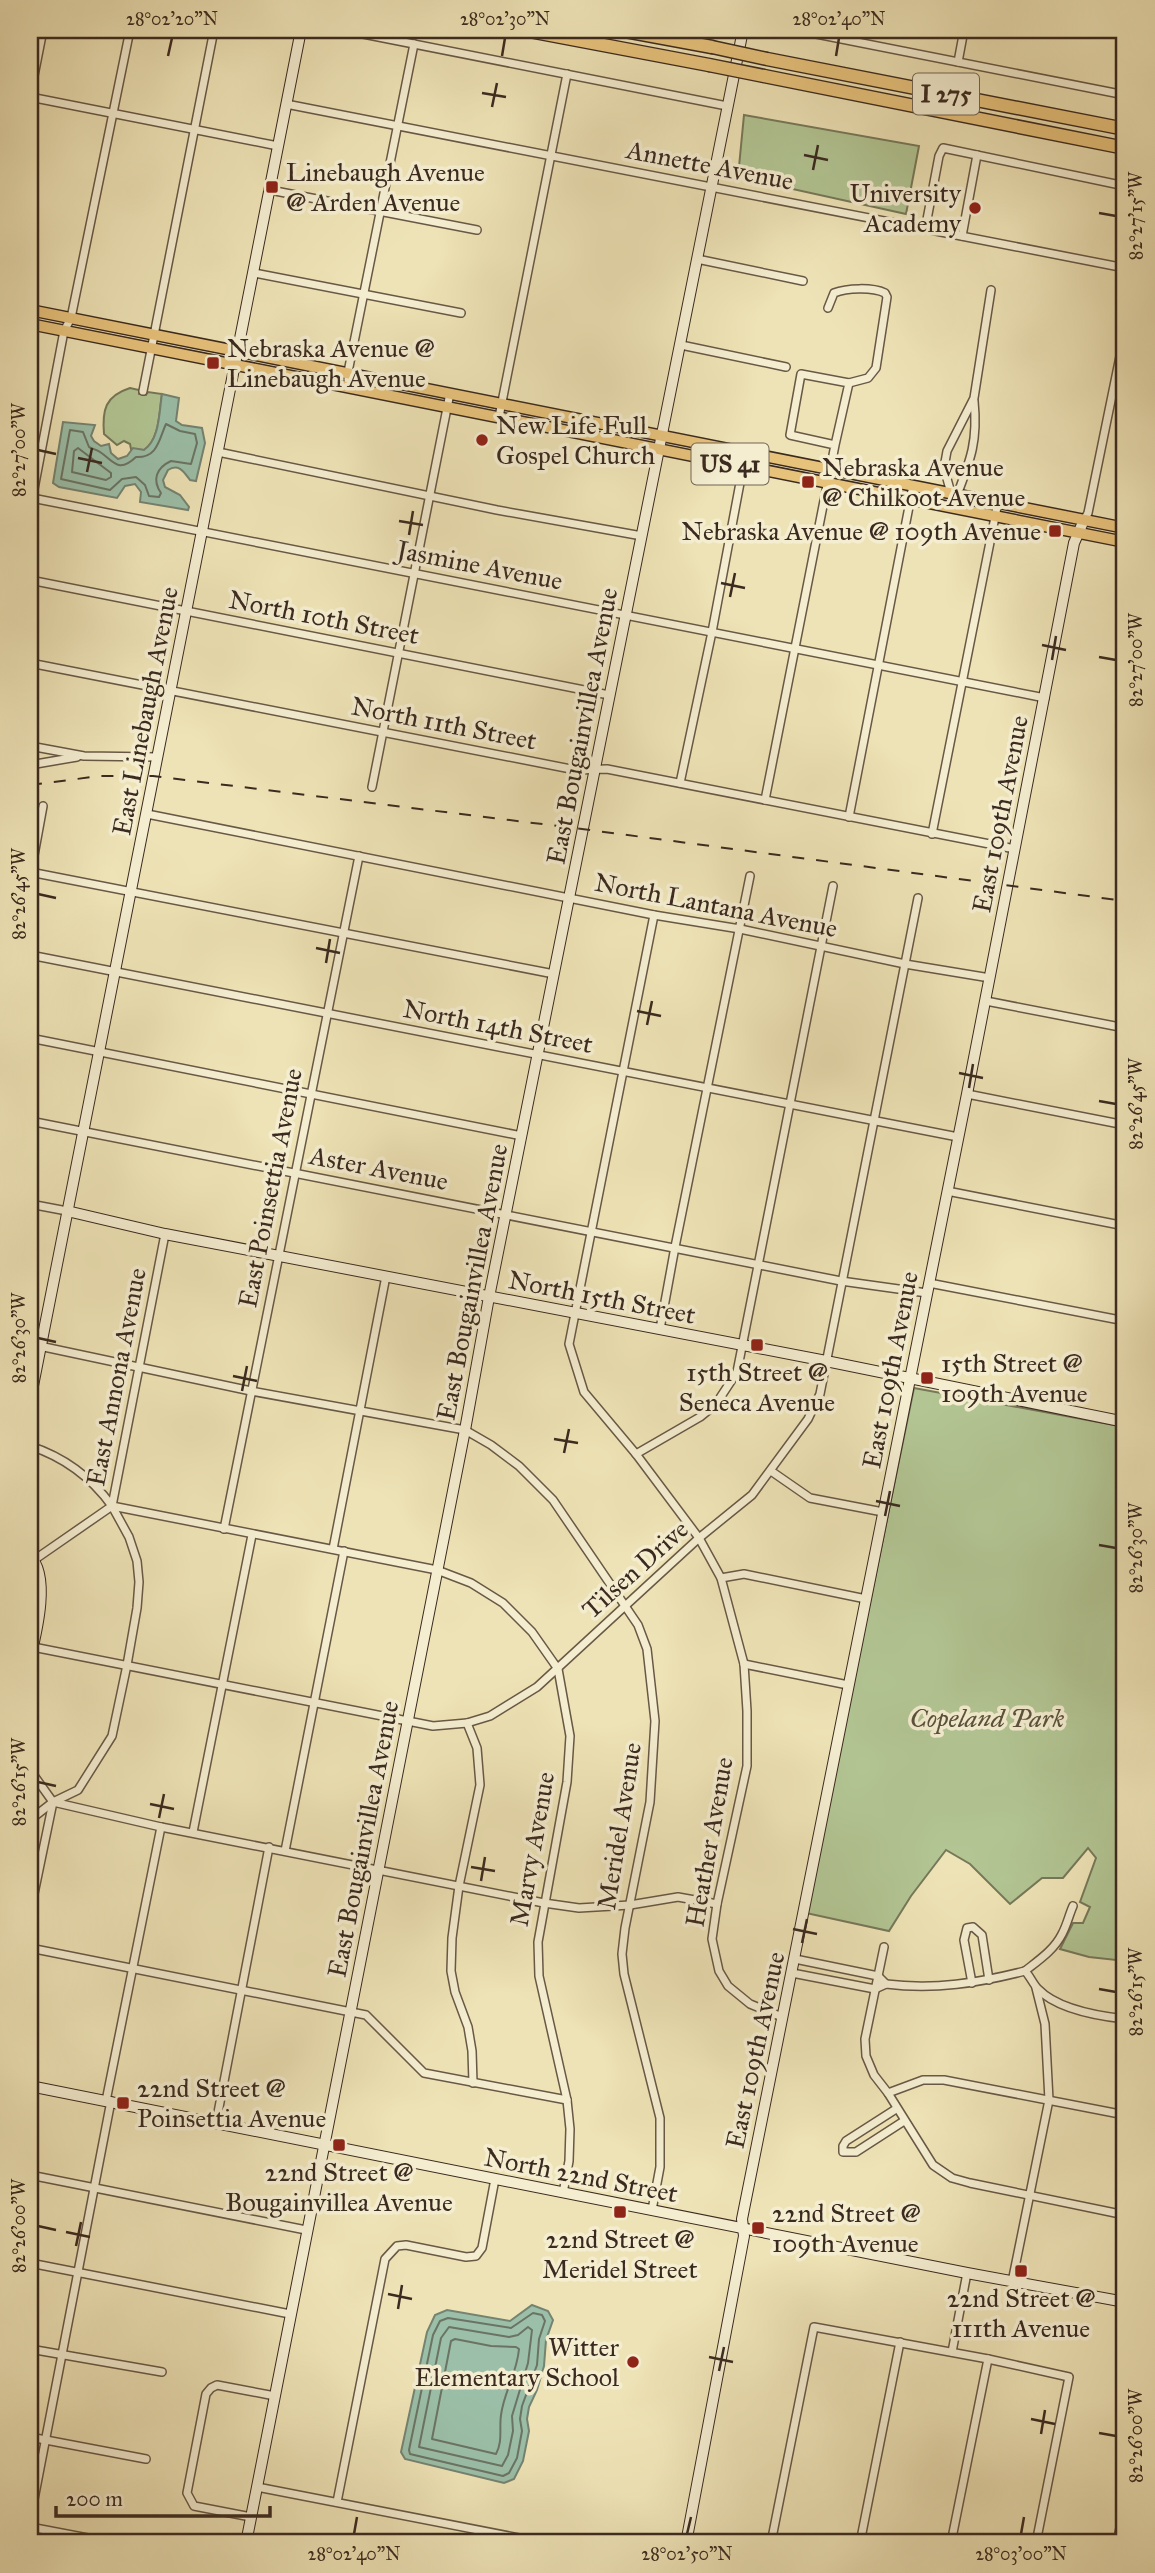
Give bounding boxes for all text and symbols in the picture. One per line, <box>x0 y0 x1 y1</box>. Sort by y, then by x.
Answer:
text: 28°02'20"N <box>126 8 218 30</box>
text: 28°02'30"N <box>460 8 550 30</box>
text: 28°02'40"N <box>793 8 885 30</box>
road number: I 275 <box>913 74 979 114</box>
street label: Annette Avenue <box>623 133 796 197</box>
place label: Linebaugh Avenue @ Arden Avenue <box>286 156 485 218</box>
text: 82°27'15"W <box>1125 171 1147 260</box>
place label: University Academy <box>850 177 962 239</box>
marker: Linebaugh Avenue @ Arden Avenue <box>264 179 280 195</box>
marker: University Academy <box>967 200 983 216</box>
place label: Nebraska Avenue @ Linebaugh Avenue <box>227 332 434 394</box>
marker: Nebraska Avenue @ Linebaugh Avenue <box>205 355 221 371</box>
text: 82°27'00"W <box>8 402 30 497</box>
place label: New Life Full Gospel Church <box>496 409 656 471</box>
marker: New Life Full Gospel Church <box>474 432 490 448</box>
road number: US 41 <box>692 444 768 485</box>
place label: Nebraska Avenue @ Chilkoot Avenue <box>822 451 1025 513</box>
marker: Nebraska Avenue @ Chilkoot Avenue <box>800 474 816 490</box>
place label: Nebraska Avenue @ 109th Avenue <box>681 515 1041 547</box>
marker: Nebraska Avenue @ 109th Avenue <box>1047 523 1063 539</box>
street label: Jasmine Avenue <box>392 533 566 597</box>
street label: North 10th Street <box>226 583 422 651</box>
street label: East Linebaugh Avenue <box>105 584 185 838</box>
street label: East Bougainvillea Avenue <box>539 585 625 867</box>
text: 82°27'00"W <box>1125 612 1147 707</box>
street label: North 11th Street <box>349 689 539 757</box>
street label: East 109th Avenue <box>965 712 1035 915</box>
text: 82°26'45"W <box>8 847 30 940</box>
street label: North Lantana Avenue <box>592 866 840 944</box>
street label: North 14th Street <box>401 992 595 1060</box>
text: 82°26'45"W <box>1125 1057 1147 1150</box>
street label: East Poinsettia Avenue <box>231 1065 309 1310</box>
street label: Aster Avenue <box>306 1139 451 1197</box>
street label: East Bougainvillea Avenue <box>429 1141 515 1423</box>
street label: North 15th Street <box>506 1263 698 1331</box>
street label: East Annona Avenue <box>79 1265 153 1489</box>
street label: East 109th Avenue <box>855 1268 925 1471</box>
text: 82°26'30"W <box>8 1292 30 1383</box>
marker: 15th Street @ Seneca Avenue <box>749 1337 765 1353</box>
place label: 15th Street @ 109th Avenue <box>941 1347 1088 1409</box>
place label: 15th Street @ Seneca Avenue <box>679 1356 835 1418</box>
marker: 15th Street @ 109th Avenue <box>919 1370 935 1386</box>
text: 82°26'30"W <box>1125 1502 1147 1593</box>
street label: Tilsen Drive <box>575 1513 695 1625</box>
street label: East Bougainvillea Avenue <box>320 1698 406 1980</box>
park label: Copeland Park <box>910 1702 1065 1735</box>
text: 82°26'15"W <box>8 1737 30 1826</box>
street label: Meridel Avenue <box>590 1740 648 1912</box>
street label: Heather Avenue <box>678 1754 740 1929</box>
street label: Marvy Avenue <box>503 1769 561 1929</box>
text: 82°26'15"W <box>1125 1947 1147 2036</box>
street label: East 109th Avenue <box>719 1948 792 2151</box>
place label: 22nd Street @ Poinsettia Avenue <box>137 2072 326 2134</box>
marker: 22nd Street @ Poinsettia Avenue <box>115 2095 131 2111</box>
marker: 22nd Street @ Bougainvillea Avenue <box>331 2137 347 2153</box>
street label: North 22nd Street <box>481 2141 681 2209</box>
place label: 22nd Street @ Bougainvillea Avenue <box>225 2156 453 2218</box>
text: 82°26'00"W <box>8 2178 30 2273</box>
place label: 22nd Street @ 109th Avenue <box>772 2197 921 2259</box>
marker: 22nd Street @ Meridel Street <box>612 2204 628 2220</box>
marker: 22nd Street @ 109th Avenue <box>750 2220 766 2236</box>
place label: 22nd Street @ Meridel Street <box>542 2223 698 2285</box>
marker: 22nd Street @ 111th Avenue <box>1013 2263 1029 2279</box>
place label: 22nd Street @ 111th Avenue <box>947 2282 1095 2344</box>
place label: Witter Elementary School <box>415 2331 619 2393</box>
marker: Witter Elementary School <box>625 2354 641 2370</box>
text: 82°26'00"W <box>1125 2388 1147 2483</box>
scale bar <box>56 2475 270 2519</box>
text: 200 m <box>66 2486 123 2512</box>
text: 28°02'40"N <box>308 2543 400 2565</box>
text: 28°02'50"N <box>641 2543 733 2565</box>
text: 28°03'00"N <box>975 2543 1067 2565</box>

